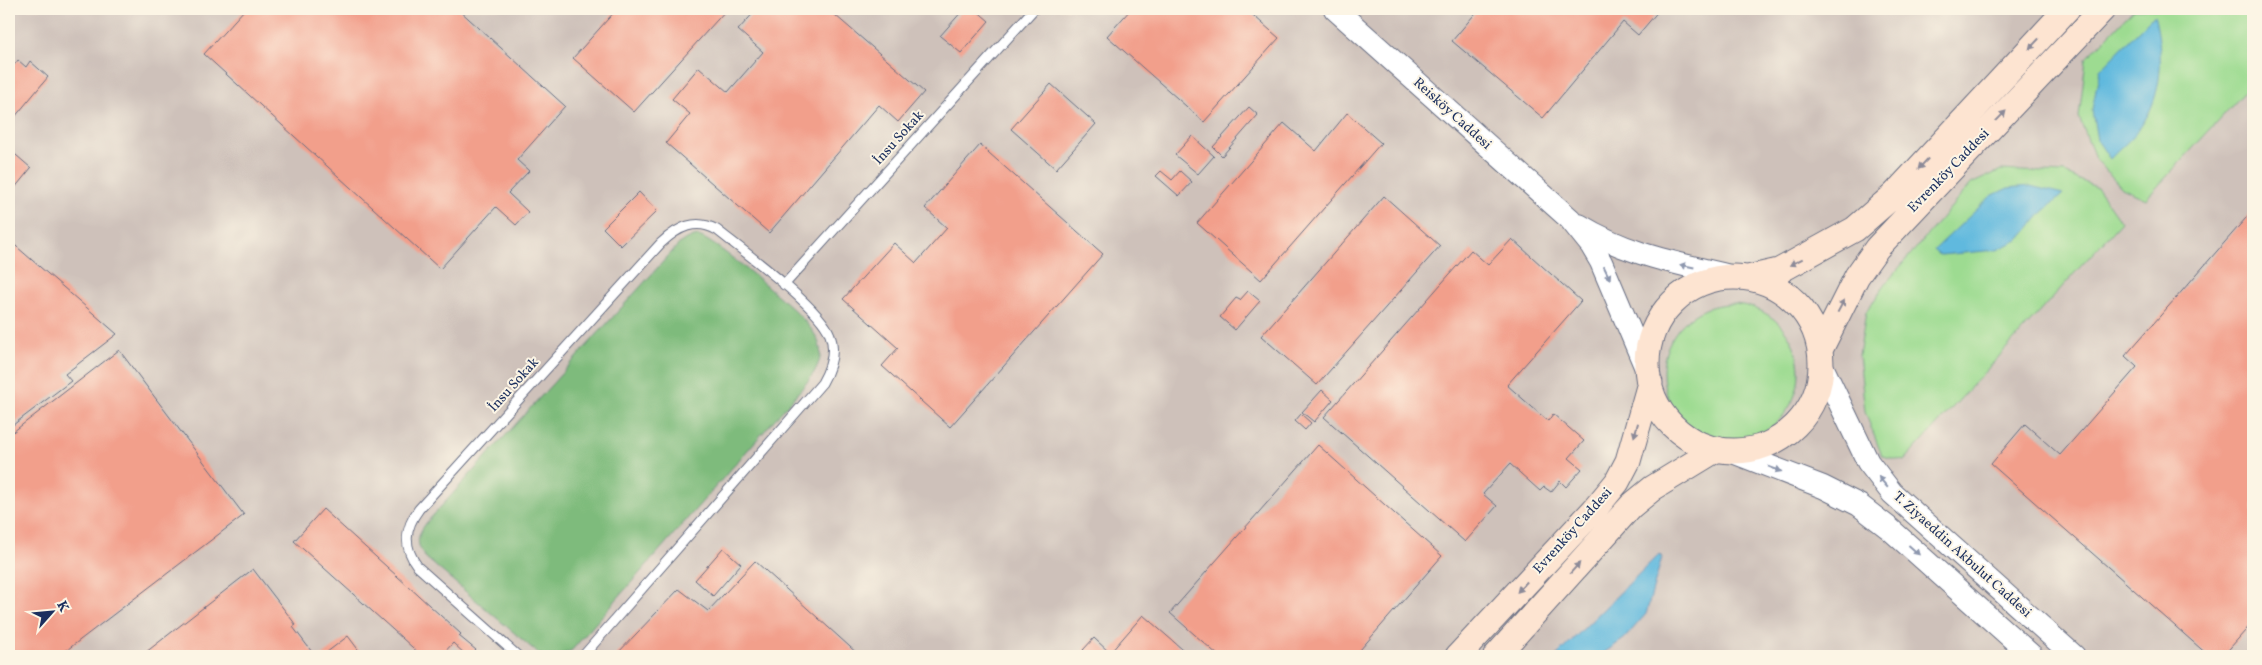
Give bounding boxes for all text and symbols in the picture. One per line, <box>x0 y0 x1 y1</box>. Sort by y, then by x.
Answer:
one-way arrow <box>2028 38 2040 50</box>
street label: Reisköy Caddesi <box>1409 74 1495 154</box>
street label: İnsu Sokak <box>869 106 929 169</box>
one-way arrow <box>1995 111 2007 123</box>
street label: Evrenköy Caddesi <box>1904 125 1994 217</box>
one-way arrow <box>1917 157 1929 169</box>
one-way arrow <box>1789 258 1803 266</box>
one-way arrow <box>1679 261 1695 269</box>
one-way arrow <box>1603 266 1611 281</box>
one-way arrow <box>1836 300 1845 313</box>
street label: İnsu Sokak <box>484 353 544 416</box>
one-way arrow <box>1632 423 1640 438</box>
one-way arrow <box>1768 465 1783 473</box>
one-way arrow <box>1878 476 1889 489</box>
street label: Evrenköy Caddesi <box>1529 484 1617 578</box>
street label: T. Ziyaeddin Akbulut Caddesi <box>1889 488 2035 622</box>
one-way arrow <box>1908 544 1920 555</box>
one-way arrow <box>1569 562 1581 574</box>
one-way arrow <box>1516 581 1528 593</box>
north arrow <box>28 588 78 638</box>
text: K <box>51 598 73 616</box>

